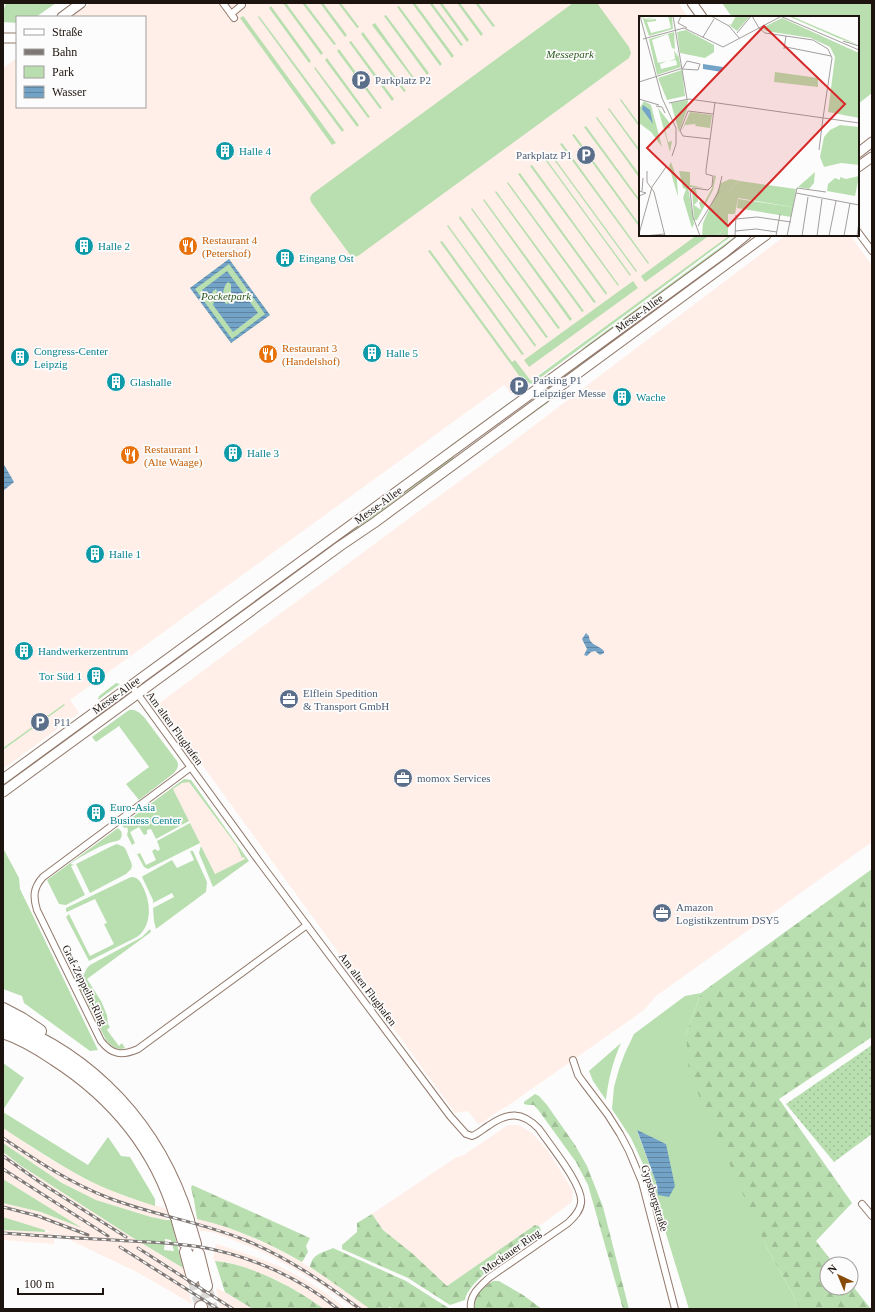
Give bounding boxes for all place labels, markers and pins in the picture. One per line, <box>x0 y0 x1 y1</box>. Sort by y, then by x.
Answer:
parking icon: Parkplatz P2 <box>350 69 372 91</box>
place label: Parkplatz P2 <box>375 74 431 86</box>
building icon: Halle 4 <box>214 140 236 162</box>
parking icon: Parkplatz P1 <box>575 144 597 166</box>
place label: Halle 4 <box>239 145 272 157</box>
place label: Parkplatz P1 <box>516 149 572 161</box>
place label: Restaurant 4 (Petershof) <box>202 234 258 260</box>
building icon: Halle 2 <box>73 235 95 257</box>
restaurant icon: Restaurant 4 (Petershof) <box>177 235 199 257</box>
place label: Halle 2 <box>98 240 130 252</box>
building icon: Eingang Ost <box>274 247 296 269</box>
place label: Eingang Ost <box>299 252 354 264</box>
place label: Restaurant 3 (Handelshof) <box>282 342 340 368</box>
building icon: Halle 5 <box>361 342 383 364</box>
restaurant icon: Restaurant 3 (Handelshof) <box>257 343 279 365</box>
place label: Congress-Center Leipzig <box>34 345 108 370</box>
building icon: Congress-Center Leipzig <box>9 346 31 368</box>
place label: Halle 5 <box>386 347 419 359</box>
building icon: Glashalle <box>105 371 127 393</box>
place label: Parking P1 Leipziger Messe <box>533 374 606 399</box>
parking icon: Parking P1 Leipziger Messe <box>508 375 530 397</box>
place label: Glashalle <box>130 376 172 388</box>
building icon: Wache <box>611 386 633 408</box>
place label: Wache <box>636 391 666 403</box>
building icon: Halle 3 <box>222 442 244 464</box>
place label: Restaurant 1 (Alte Waage) <box>144 443 203 469</box>
restaurant icon: Restaurant 1 (Alte Waage) <box>119 444 141 466</box>
place label: Halle 3 <box>247 447 280 459</box>
building icon: Halle 1 <box>84 543 106 565</box>
place label: Halle 1 <box>109 548 141 560</box>
building icon: Handwerkerzentrum <box>13 640 35 662</box>
place label: Handwerkerzentrum <box>38 645 129 657</box>
building icon: Tor Süd 1 <box>85 665 107 687</box>
place label: Tor Süd 1 <box>39 670 82 682</box>
place label: Elflein Spedition & Transport GmbH <box>303 687 389 712</box>
office icon: Elflein Spedition & Transport GmbH <box>278 688 300 710</box>
parking icon: P11 <box>29 711 51 733</box>
place label: P11 <box>54 716 71 728</box>
office icon: momox Services <box>392 767 414 789</box>
place label: momox Services <box>417 772 491 784</box>
place label: Euro-Asia Business Center <box>110 801 182 826</box>
building icon: Euro-Asia Business Center <box>85 802 107 824</box>
place label: Amazon Logistikzentrum DSY5 <box>676 901 779 926</box>
office icon: Amazon Logistikzentrum DSY5 <box>651 902 673 924</box>

